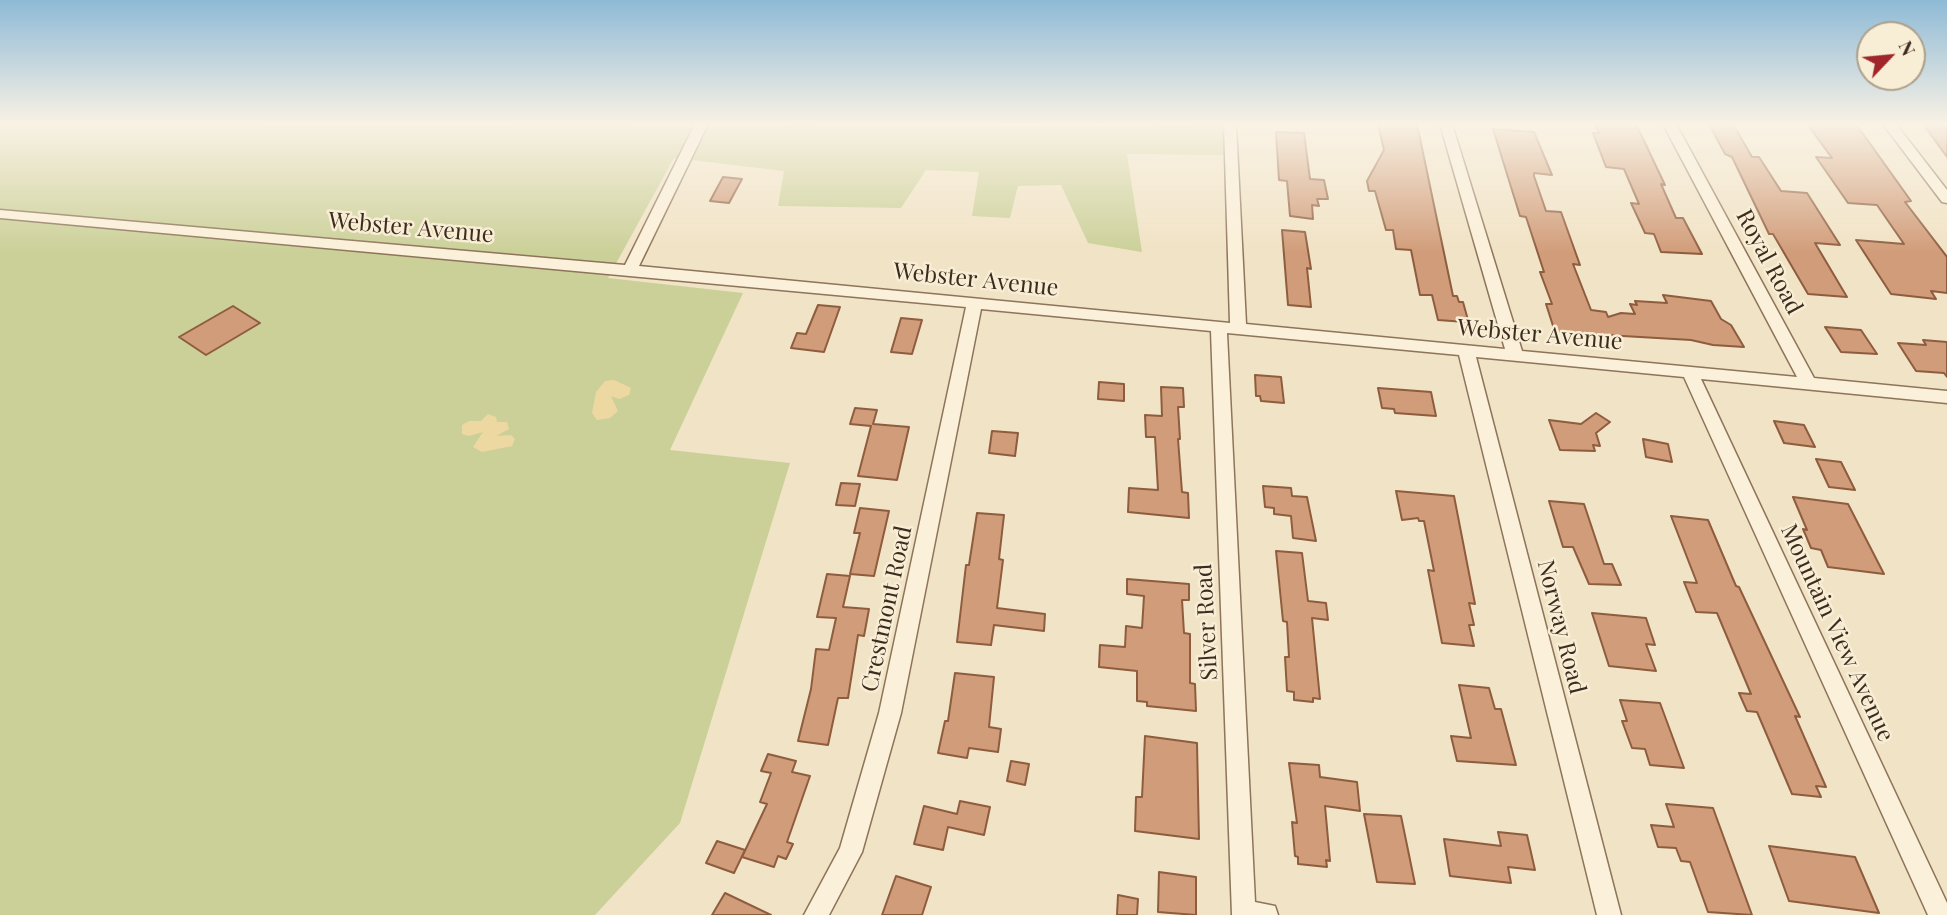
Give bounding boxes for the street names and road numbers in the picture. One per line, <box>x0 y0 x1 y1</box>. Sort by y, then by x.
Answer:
street label: Royal Road <box>1730 205 1808 319</box>
street label: Webster Avenue <box>327 207 495 249</box>
street label: Webster Avenue <box>892 258 1060 302</box>
street label: Webster Avenue <box>1456 314 1624 356</box>
street label: Mountain View Avenue <box>1775 520 1899 746</box>
street label: Crestmont Road <box>856 524 918 694</box>
street label: Norway Road <box>1531 557 1591 697</box>
street label: Silver Road <box>1190 563 1224 681</box>

